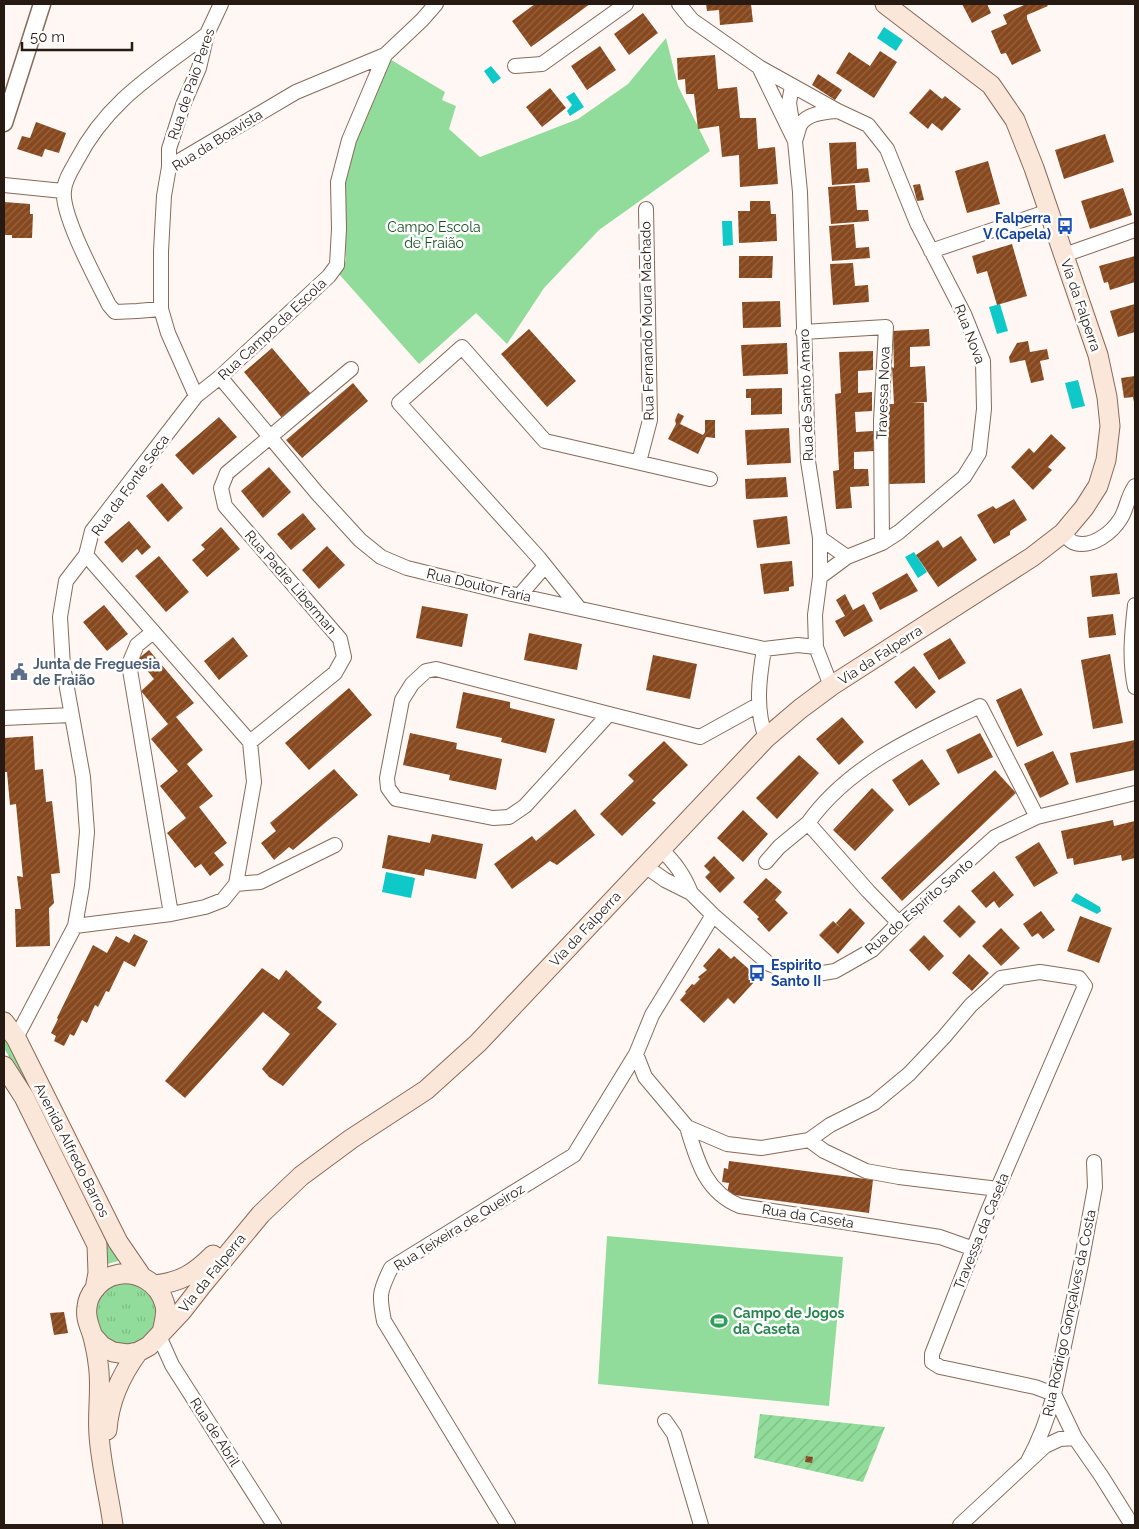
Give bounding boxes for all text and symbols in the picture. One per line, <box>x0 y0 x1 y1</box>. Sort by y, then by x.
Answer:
scale bar <box>22 20 132 52</box>
street label: Rua de Paio Peres <box>164 26 218 142</box>
text: 50 m <box>30 28 65 46</box>
street label: Rua da Boavista <box>169 106 265 174</box>
place label: Falperra V (Capela) <box>983 210 1051 242</box>
bus stop icon: Falperra V (Capela) <box>1055 216 1075 236</box>
park label: Campo Escola de Fraião <box>387 219 481 251</box>
street label: Rua Fernando Moura Machado <box>637 221 657 421</box>
street label: Via da Falperra <box>1058 257 1104 353</box>
street label: Rua Campo da Escola <box>215 275 329 383</box>
street label: Rua Nova <box>951 302 989 366</box>
street label: Rua de Santo Amaro <box>796 329 816 461</box>
street label: Travessa Nova <box>873 346 893 440</box>
street label: Rua da Fonte Seca <box>88 431 172 539</box>
street label: Rua Padre Liberman <box>242 527 340 637</box>
street label: Rua Doutor Faria <box>425 565 533 605</box>
street label: Via da Falperra <box>835 622 925 688</box>
place label: Junta de Freguesia de Fraião <box>33 656 160 688</box>
public building icon: Junta de Freguesia de Fraião <box>9 662 29 682</box>
street label: Rua do Espírito Santo <box>862 855 976 957</box>
street label: Via da Falperra <box>546 888 624 970</box>
place label: Espirito Santo II <box>771 957 822 989</box>
bus stop icon: Espirito Santo II <box>747 963 767 983</box>
street label: Avenida Alfredo Barros <box>31 1080 113 1220</box>
street label: Travessa da Caseta <box>950 1170 1012 1292</box>
street label: Rua Teixeira de Queiroz <box>391 1180 527 1274</box>
street label: Rua da Caseta <box>761 1201 855 1231</box>
street label: Rua Rodrigo Gonçalves da Costa <box>1039 1208 1099 1418</box>
street label: Via da Falperra <box>175 1230 249 1316</box>
place label: Campo de Jogos da Caseta <box>733 1305 844 1337</box>
sports icon: Campo de Jogos da Caseta <box>709 1311 729 1331</box>
street label: Rua de Abril <box>187 1395 243 1469</box>

